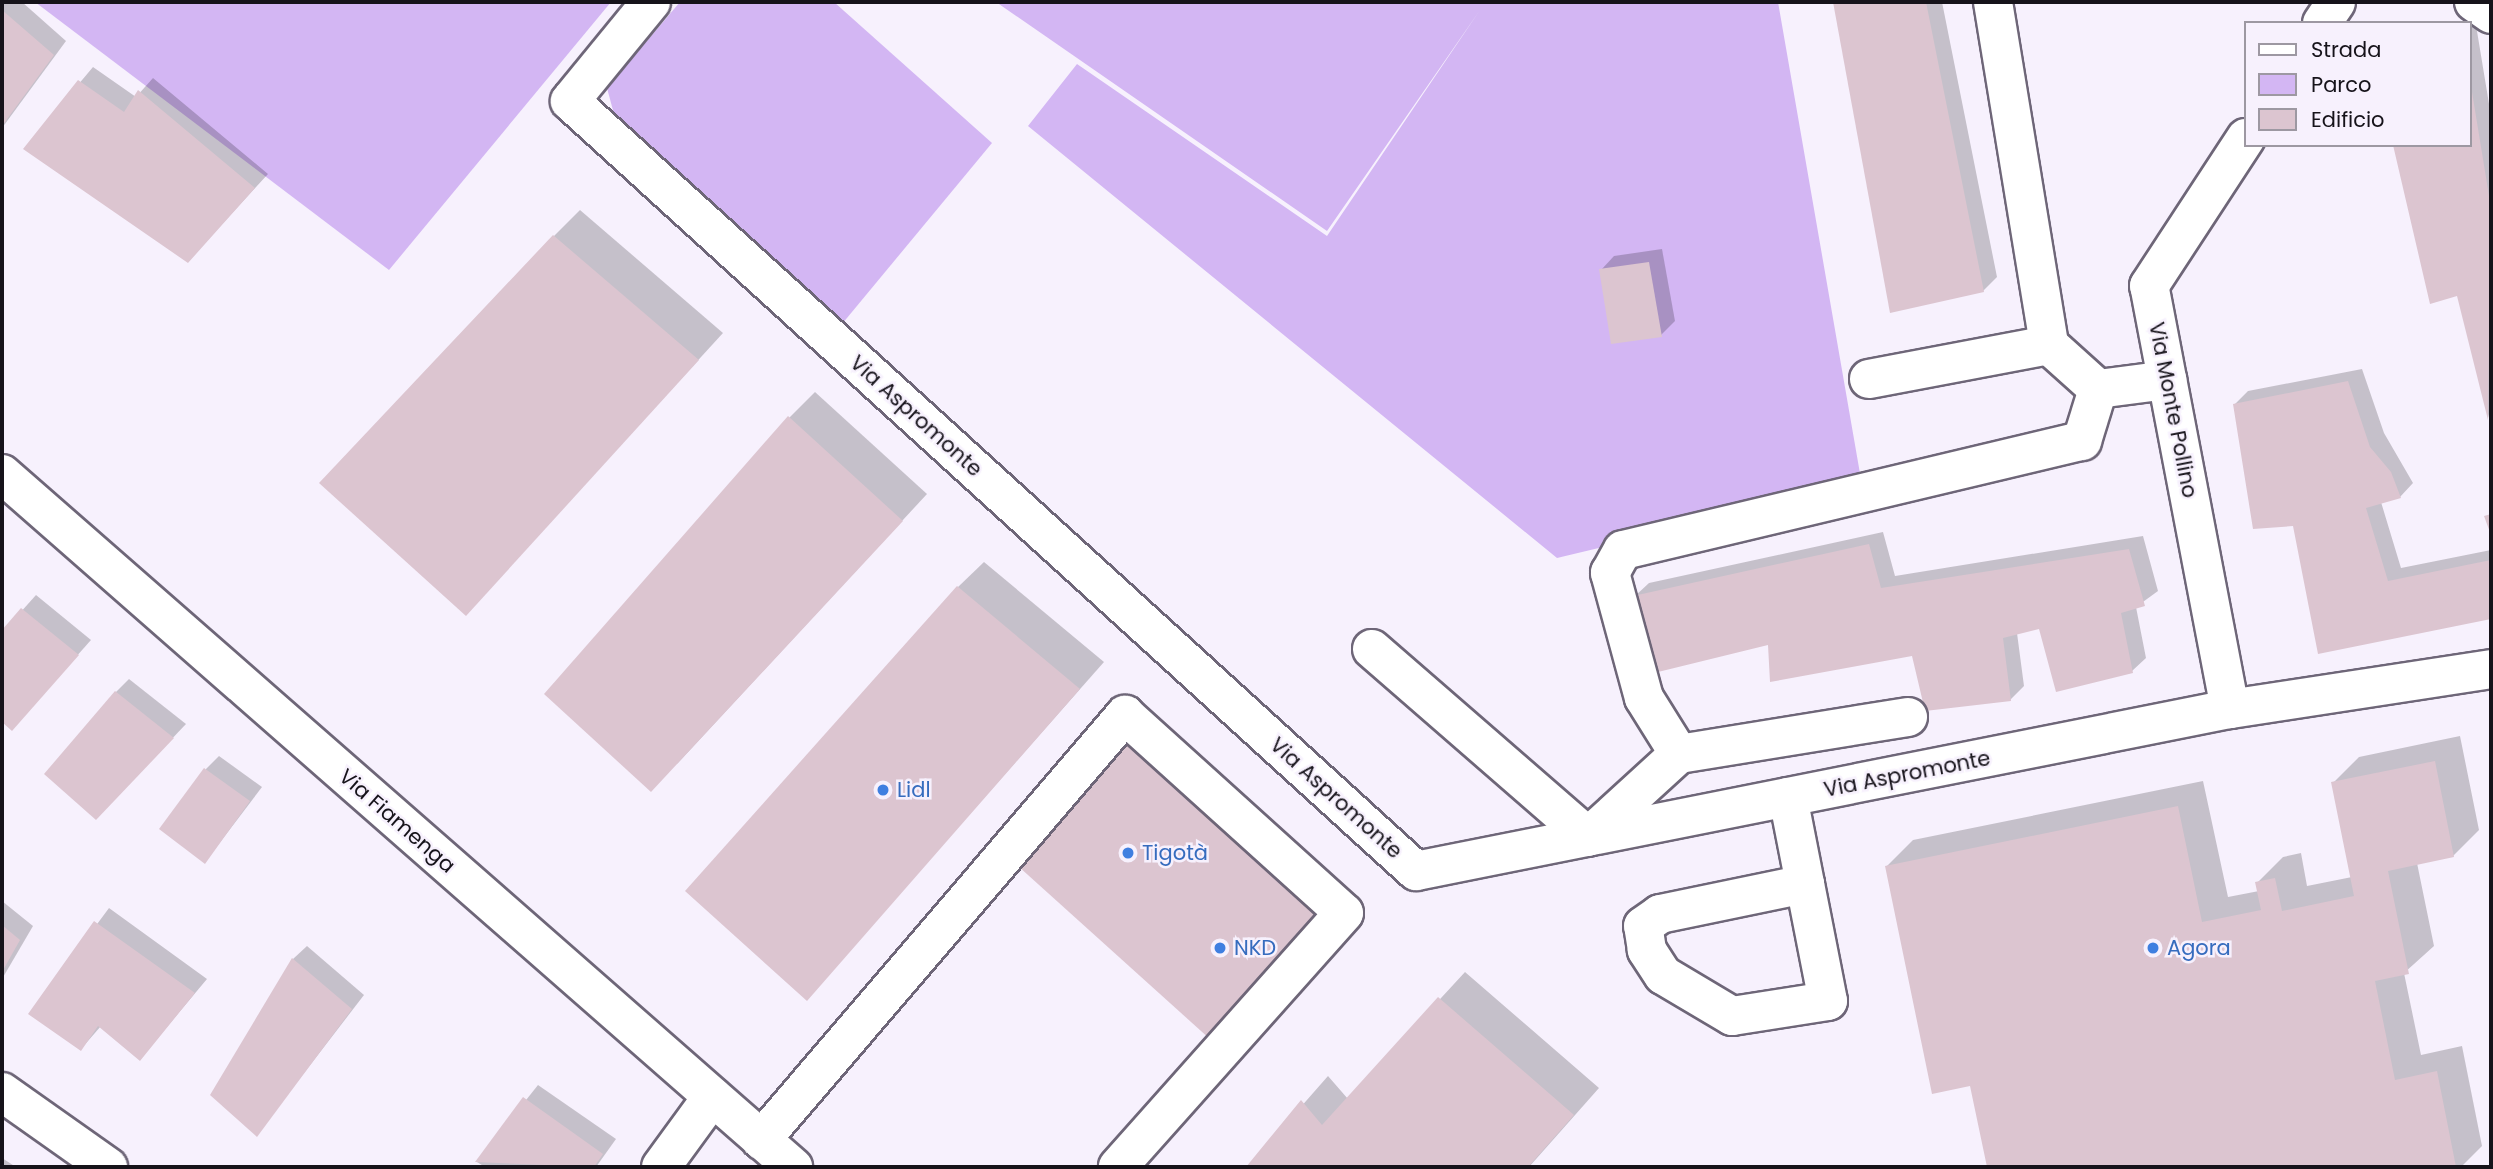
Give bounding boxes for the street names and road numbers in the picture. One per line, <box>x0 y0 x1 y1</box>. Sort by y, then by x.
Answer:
street label: Via Monte Pollino <box>2144 320 2202 500</box>
street label: Via Aspromonte <box>845 350 987 482</box>
street label: Via Aspromonte <box>1265 732 1407 864</box>
street label: Via Aspromonte <box>1822 746 1992 802</box>
street label: Via Fiamenga <box>334 764 460 878</box>

